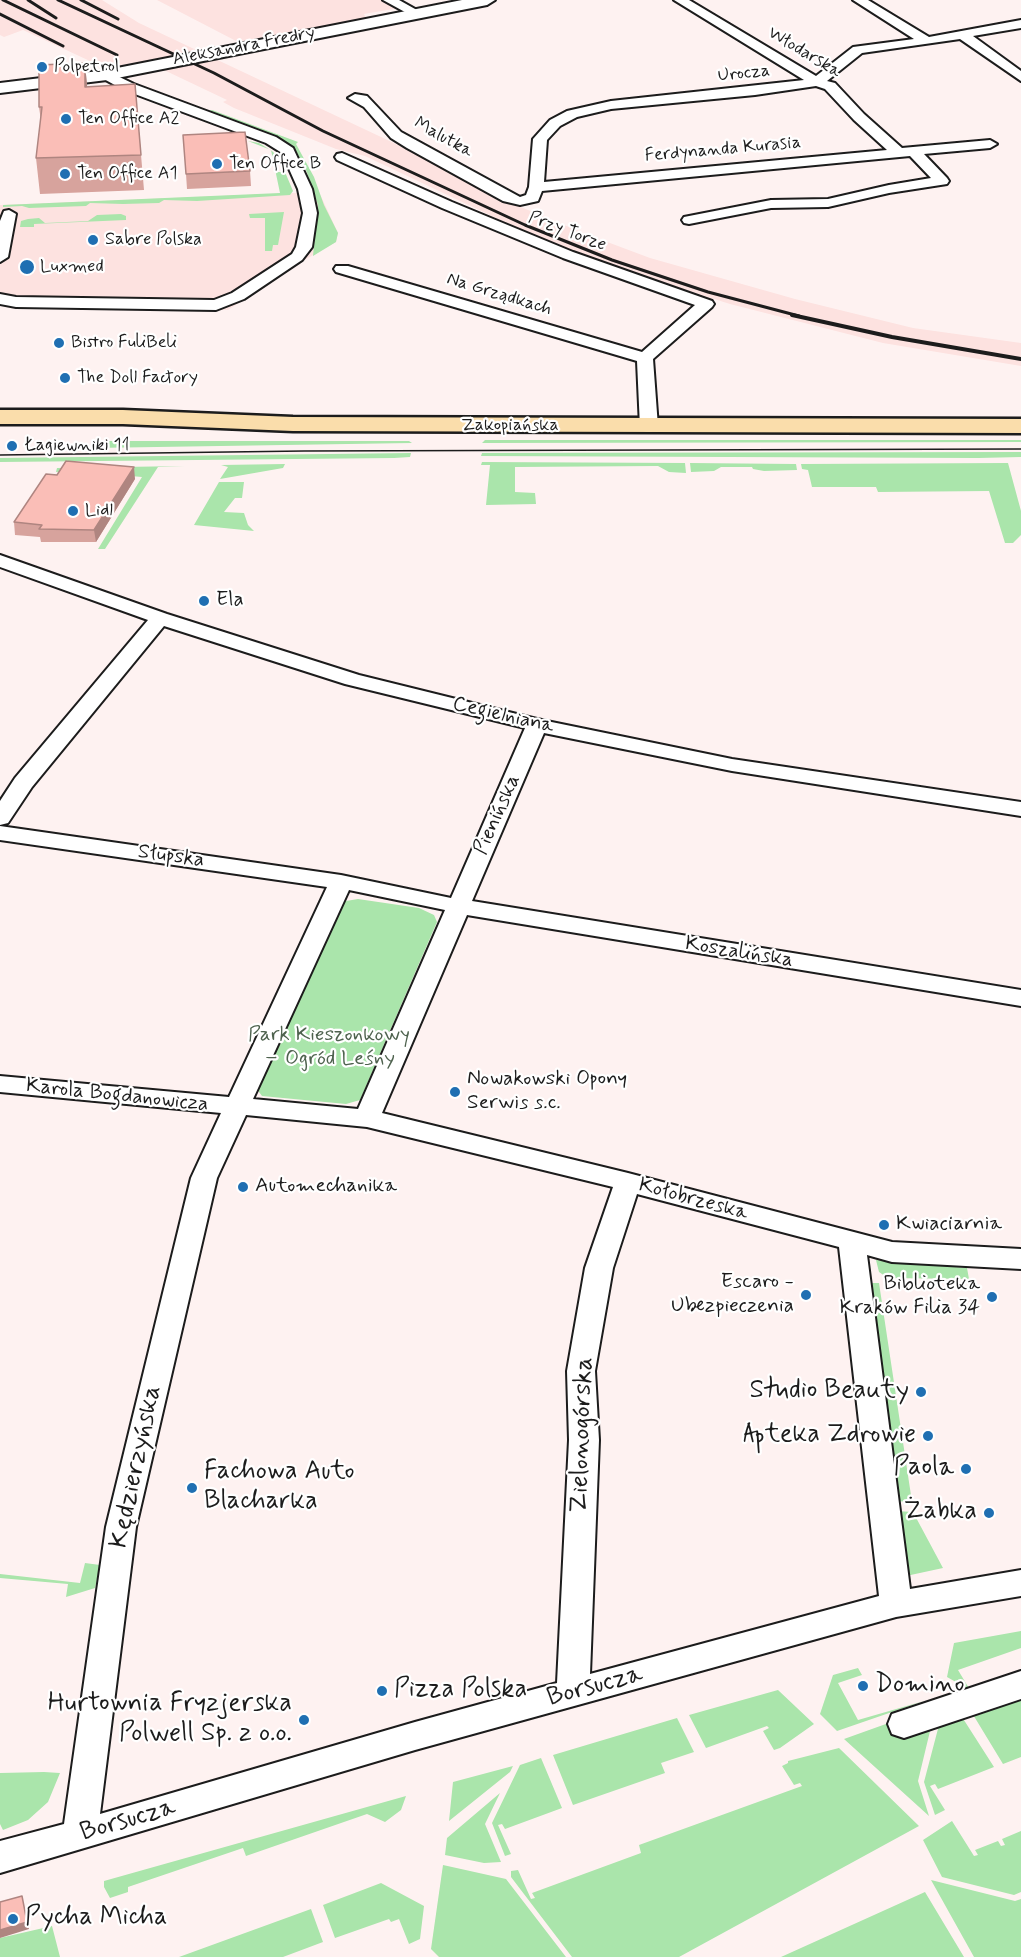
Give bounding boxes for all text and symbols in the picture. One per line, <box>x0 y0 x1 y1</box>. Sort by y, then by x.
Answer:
street label: Aleksandra Fredry <box>171 23 317 71</box>
street label: Włodarska <box>763 23 845 83</box>
place label: Polpetrol <box>54 56 119 78</box>
marker: Polpetrol <box>35 60 49 74</box>
street label: Urocza <box>717 61 771 87</box>
place label: Ten Office A2 <box>78 108 179 130</box>
marker: Ten Office A2 <box>59 112 73 126</box>
street label: Malutka <box>410 113 476 163</box>
street label: Ferdynanda Kurasia <box>644 132 802 168</box>
place label: Ten Office B <box>229 153 321 175</box>
marker: Ten Office B <box>210 157 224 171</box>
place label: Ten Office A1 <box>77 163 178 185</box>
marker: Ten Office A1 <box>58 167 72 181</box>
street label: Przy Torze <box>525 207 609 257</box>
place label: Sabre Polska <box>105 229 202 251</box>
marker: Sabre Polska <box>86 233 100 247</box>
place label: Luxmed <box>40 256 104 278</box>
marker: Luxmed <box>18 258 36 276</box>
street label: Na Grządkach <box>444 269 554 321</box>
place label: Bistro FuliBeli <box>71 332 177 354</box>
marker: Bistro FuliBeli <box>52 336 66 350</box>
place label: The Doll Factory <box>77 367 198 389</box>
marker: The Doll Factory <box>58 371 72 385</box>
street label: Zakopiańska <box>461 415 559 437</box>
place label: Łagiewniki 11 <box>24 435 129 457</box>
marker: Łagiewniki 11 <box>5 439 19 453</box>
place label: Lidl <box>85 500 113 522</box>
marker: Lidl <box>66 504 80 518</box>
place label: Ela <box>216 588 244 614</box>
marker: Ela <box>197 594 211 608</box>
street label: Cegielniana <box>450 692 556 740</box>
street label: Pienińska <box>469 771 527 859</box>
street label: Słupska <box>136 840 206 874</box>
street label: Koszalińska <box>683 932 795 974</box>
park label: Park Kieszonkowy – Ogród Leśny <box>248 1023 410 1073</box>
place label: Nowakowski Opony Serwis s.c. <box>467 1067 627 1117</box>
street label: Karola Bogdanowicza <box>25 1074 209 1118</box>
marker: Nowakowski Opony Serwis s.c. <box>448 1085 462 1099</box>
street label: Kołobrzeska <box>636 1173 750 1227</box>
place label: Automechanika <box>255 1174 397 1200</box>
marker: Automechanika <box>236 1180 250 1194</box>
place label: Kwiaciarnia <box>896 1212 1002 1238</box>
marker: Kwiaciarnia <box>877 1218 891 1232</box>
place label: Escaro - Ubezpieczenia <box>671 1270 794 1320</box>
place label: Biblioteka Kraków Filia 34 <box>839 1272 980 1322</box>
marker: Escaro - Ubezpieczenia <box>799 1288 813 1302</box>
marker: Biblioteka Kraków Filia 34 <box>985 1290 999 1304</box>
street label: Zielonogórska <box>565 1357 601 1513</box>
place label: Studio Beauty <box>749 1376 909 1408</box>
street label: Kędzierzyńska <box>105 1383 169 1551</box>
marker: Studio Beauty <box>914 1385 928 1399</box>
place label: Apteka Zdrowie <box>743 1420 916 1452</box>
marker: Apteka Zdrowie <box>921 1429 935 1443</box>
place label: Paola <box>893 1453 954 1485</box>
place label: Fachowa Auto Blacharka <box>204 1457 354 1518</box>
marker: Paola <box>959 1462 973 1476</box>
marker: Fachowa Auto Blacharka <box>185 1481 199 1495</box>
place label: Żabka <box>904 1497 977 1529</box>
marker: Żabka <box>982 1506 996 1520</box>
street label: Borsucza <box>544 1659 646 1715</box>
place label: Domino <box>875 1670 965 1702</box>
place label: Pizza Polska <box>394 1675 527 1707</box>
marker: Domino <box>856 1679 870 1693</box>
marker: Pizza Polska <box>375 1684 389 1698</box>
place label: Hurtownia Fryzjerska Polwell Sp. z o.o. <box>48 1689 292 1750</box>
marker: Hurtownia Fryzjerska Polwell Sp. z o.o. <box>297 1713 311 1727</box>
street label: Borsucza <box>77 1793 179 1849</box>
place label: Pycha Micha <box>25 1903 167 1935</box>
marker: Pycha Micha <box>6 1912 20 1926</box>

